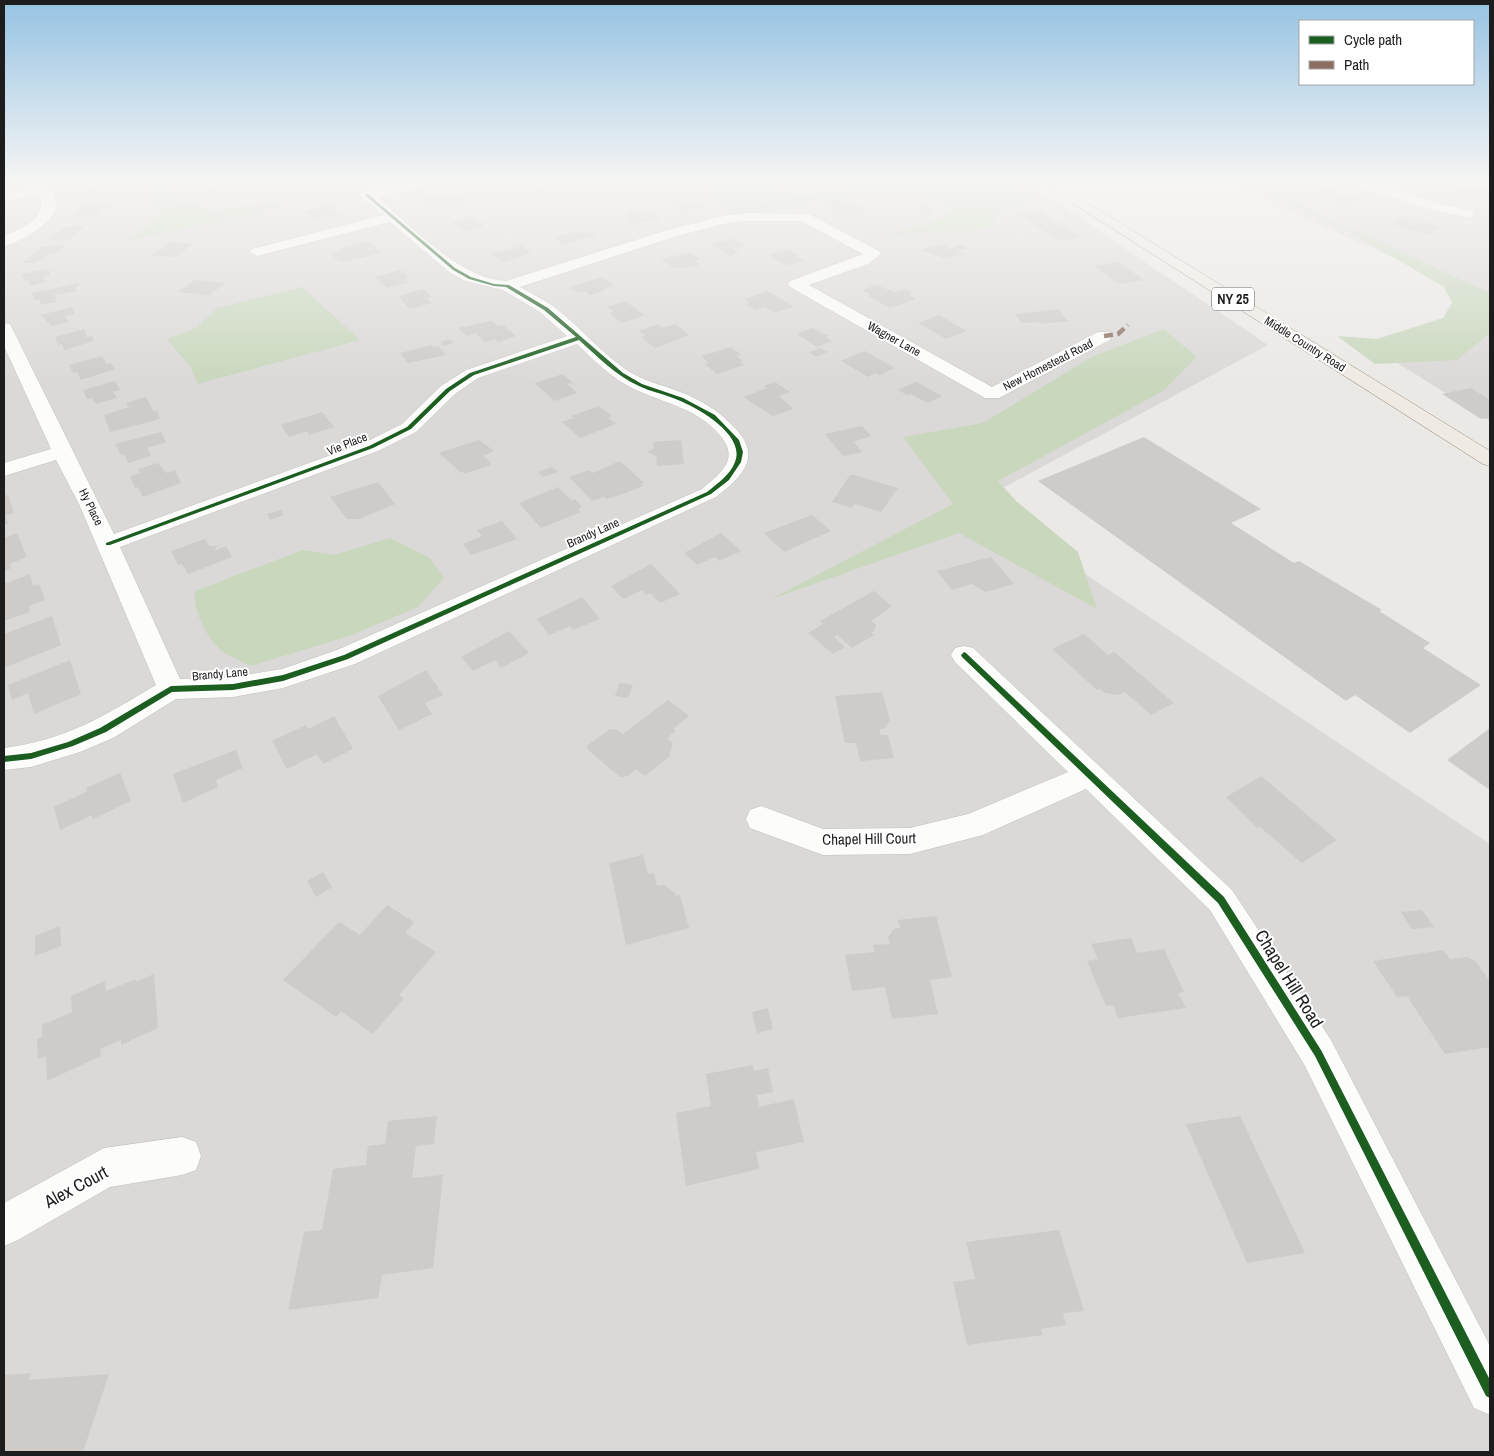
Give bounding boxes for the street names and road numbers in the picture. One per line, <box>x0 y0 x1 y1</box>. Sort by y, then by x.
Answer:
road number: NY 25 <box>1212 288 1254 310</box>
street label: Middle Country Road <box>1261 313 1349 375</box>
street label: Wagner Lane <box>864 318 924 360</box>
street label: New Homestead Road <box>1000 335 1096 395</box>
street label: Vie Place <box>325 429 369 459</box>
street label: Hy Place <box>75 486 107 528</box>
street label: Brandy Lane <box>564 514 622 552</box>
street label: Brandy Lane <box>192 664 248 684</box>
street label: Chapel Hill Court <box>822 827 917 850</box>
street label: Chapel Hill Road <box>1249 925 1330 1033</box>
street label: Alex Court <box>39 1159 112 1214</box>

